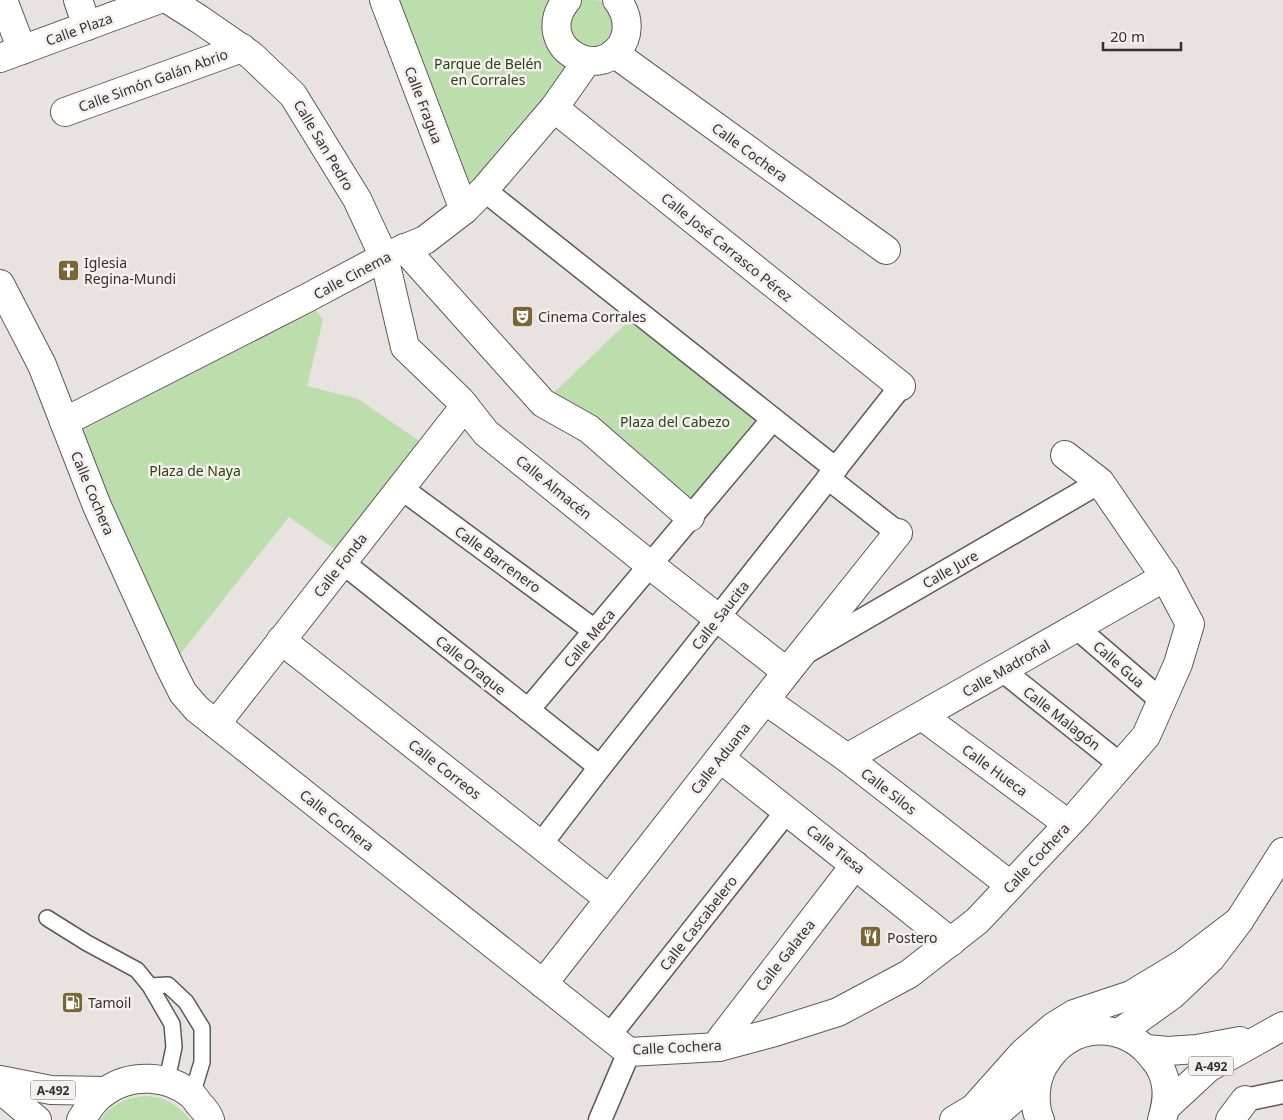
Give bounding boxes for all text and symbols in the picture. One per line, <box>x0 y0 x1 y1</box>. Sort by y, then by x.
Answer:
street label: Calle Plaza <box>43 8 115 50</box>
scale bar <box>1103 20 1180 52</box>
text: 20 m <box>1110 26 1145 46</box>
street label: Calle Simón Galán Abrio <box>76 44 230 116</box>
park label: Parque de Belén en Corrales <box>434 54 542 89</box>
street label: Calle Fragua <box>401 64 447 146</box>
street label: Calle San Pedro <box>290 96 358 194</box>
street label: Calle Cochera <box>708 118 792 186</box>
street label: Calle José Carrasco Pérez <box>657 188 797 306</box>
street label: Calle Cinema <box>310 247 394 303</box>
place label: Iglesia Regina-Mundi <box>84 253 176 288</box>
church icon: Iglesia Regina-Mundi <box>56 258 80 282</box>
theatre icon: Cinema Corrales <box>510 304 534 328</box>
place label: Cinema Corrales <box>538 307 647 326</box>
park label: Plaza del Cabezo <box>620 412 730 431</box>
street label: Calle Cochera <box>67 448 119 538</box>
street label: Calle Almacén <box>512 451 596 523</box>
park label: Plaza de Naya <box>149 461 241 480</box>
street label: Calle Barrenero <box>451 521 545 597</box>
street label: Calle Fonda <box>309 529 371 601</box>
street label: Calle Jure <box>919 545 981 593</box>
street label: Calle Saucita <box>687 576 753 654</box>
street label: Calle Meca <box>559 605 619 671</box>
street label: Calle Oraque <box>432 631 510 699</box>
street label: Calle Madroñal <box>959 635 1053 701</box>
street label: Calle Gua <box>1089 636 1149 692</box>
street label: Calle Malagón <box>1019 682 1105 754</box>
street label: Calle Aduana <box>686 718 754 798</box>
street label: Calle Correos <box>405 735 485 803</box>
street label: Calle Hueca <box>958 740 1032 800</box>
street label: Calle Silos <box>857 763 921 819</box>
street label: Calle Cochera <box>296 785 378 855</box>
street label: Calle Cochera <box>999 819 1073 897</box>
street label: Calle Tiesa <box>803 820 869 878</box>
street label: Calle Cascabelero <box>655 872 741 974</box>
street label: Calle Galatea <box>751 915 819 995</box>
restaurant icon: Postero <box>859 925 883 949</box>
place label: Postero <box>887 928 938 947</box>
fuel station icon: Tamoil <box>60 990 84 1014</box>
place label: Tamoil <box>88 993 131 1012</box>
street label: Calle Cochera <box>632 1035 722 1059</box>
road number: A-492 <box>1188 1056 1234 1076</box>
road number: A-492 <box>30 1080 76 1100</box>

